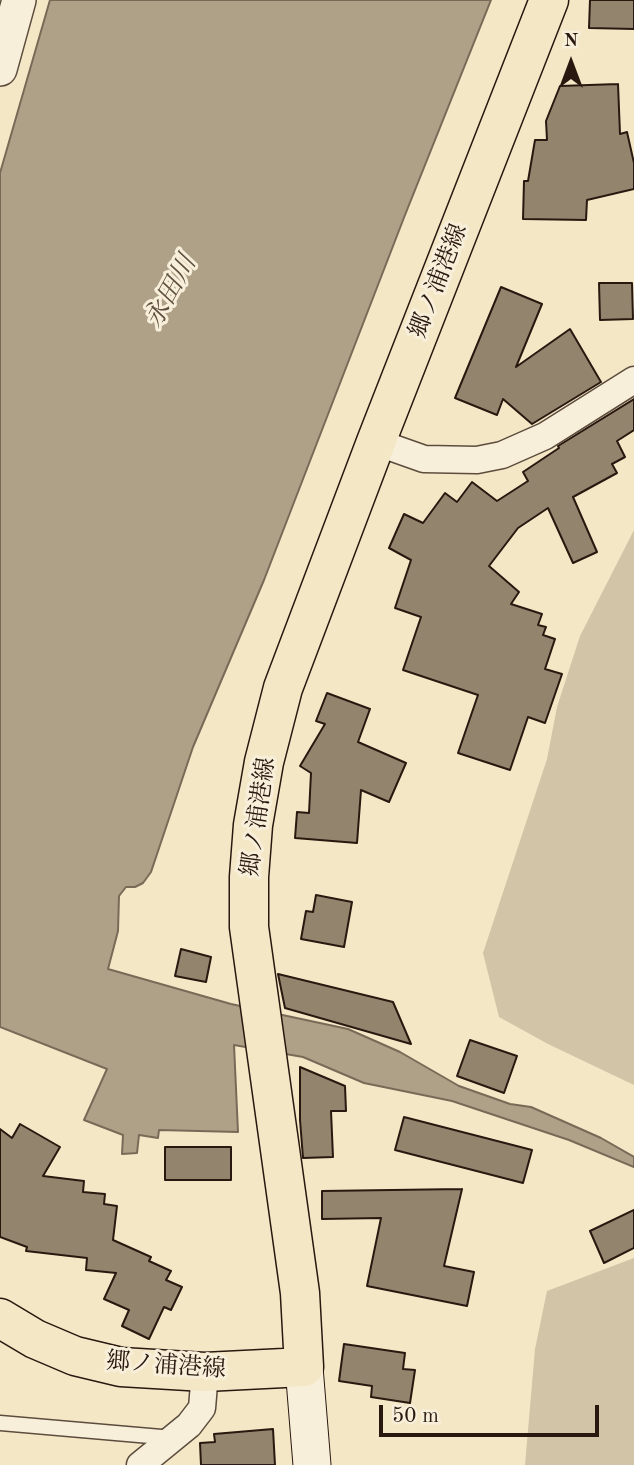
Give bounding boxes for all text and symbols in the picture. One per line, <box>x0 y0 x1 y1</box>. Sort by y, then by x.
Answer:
north arrow <box>536 28 606 98</box>
text: N <box>564 32 578 51</box>
street label: 郷ノ浦港線 <box>404 220 474 342</box>
water label: 永田川 <box>138 250 204 334</box>
street label: 郷ノ浦港線 <box>236 756 282 878</box>
street label: 郷ノ浦港線 <box>105 1347 227 1385</box>
scale bar <box>382 1392 602 1436</box>
text: 50 m <box>392 1406 439 1427</box>

